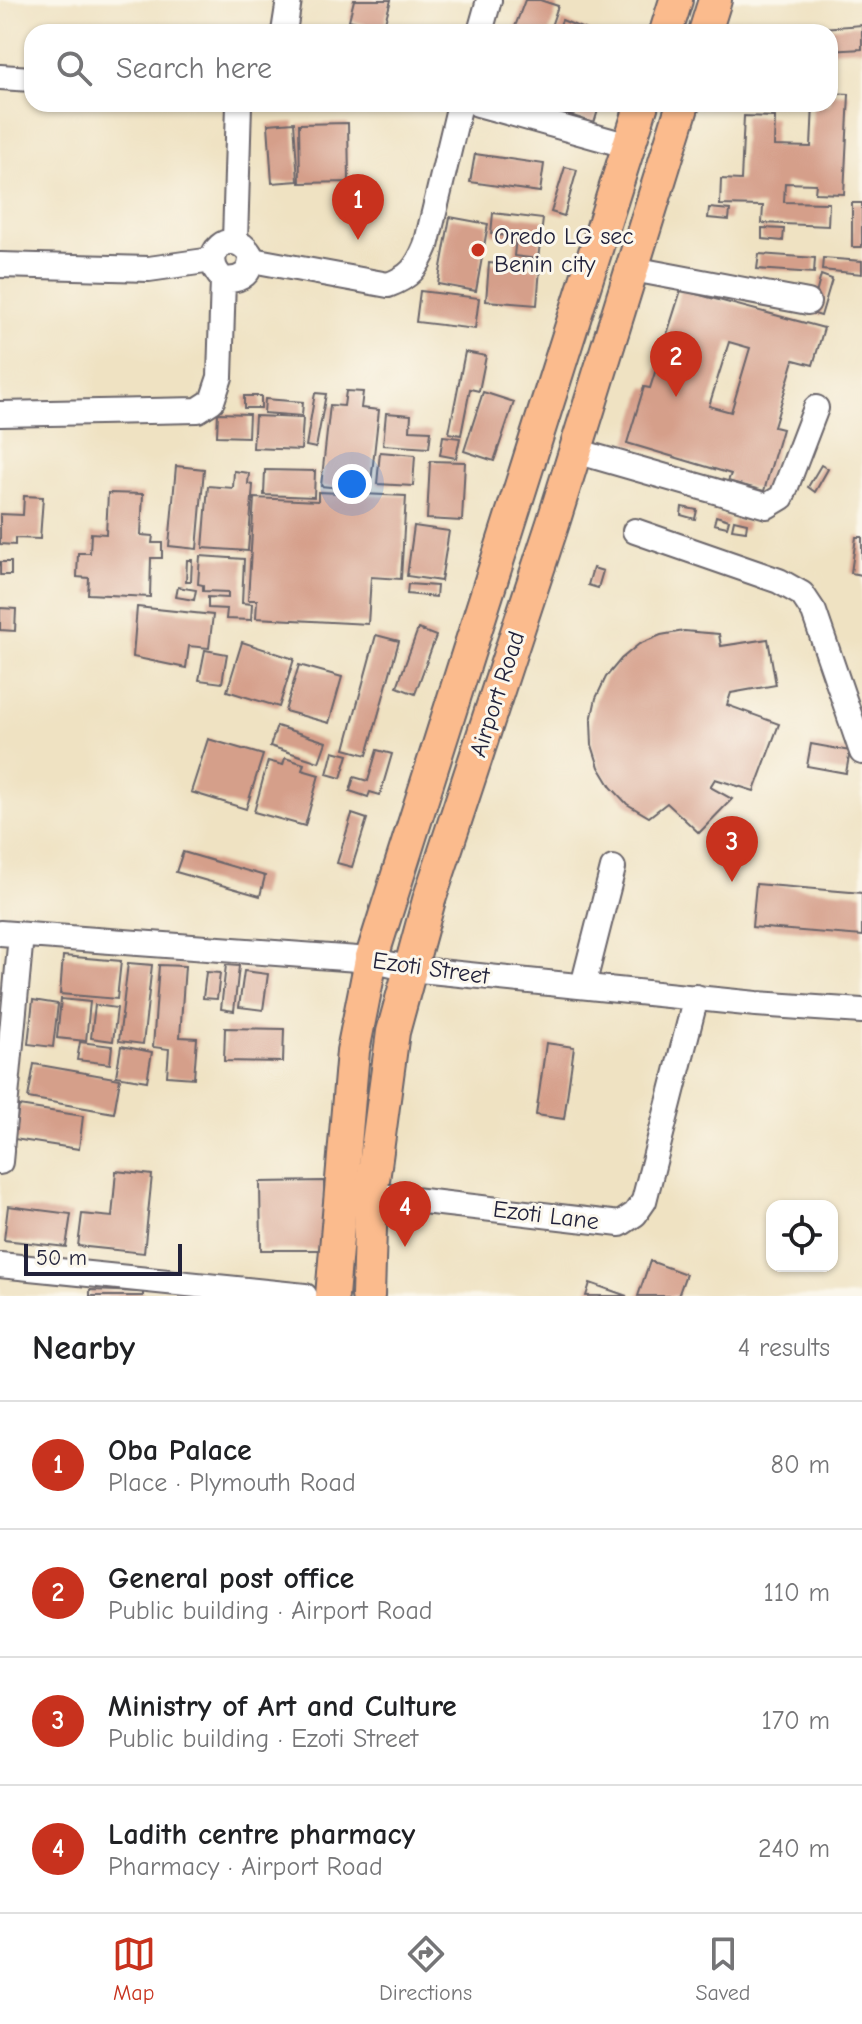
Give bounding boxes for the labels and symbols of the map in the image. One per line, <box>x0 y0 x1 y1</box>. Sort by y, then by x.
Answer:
pin: 1 <box>332 174 384 240</box>
place label: Oredo LG sec Benin city <box>494 222 634 278</box>
marker: Oredo LG sec Benin city <box>469 241 487 259</box>
pin: 2 <box>650 331 702 397</box>
your location <box>332 464 372 504</box>
street label: Airport Road <box>464 628 530 760</box>
pin: 3 <box>706 816 758 882</box>
street label: Ezoti Street <box>371 946 492 990</box>
pin: 4 <box>379 1181 431 1247</box>
street label: Ezoti Lane <box>491 1195 601 1235</box>
scale bar <box>24 1240 182 1276</box>

